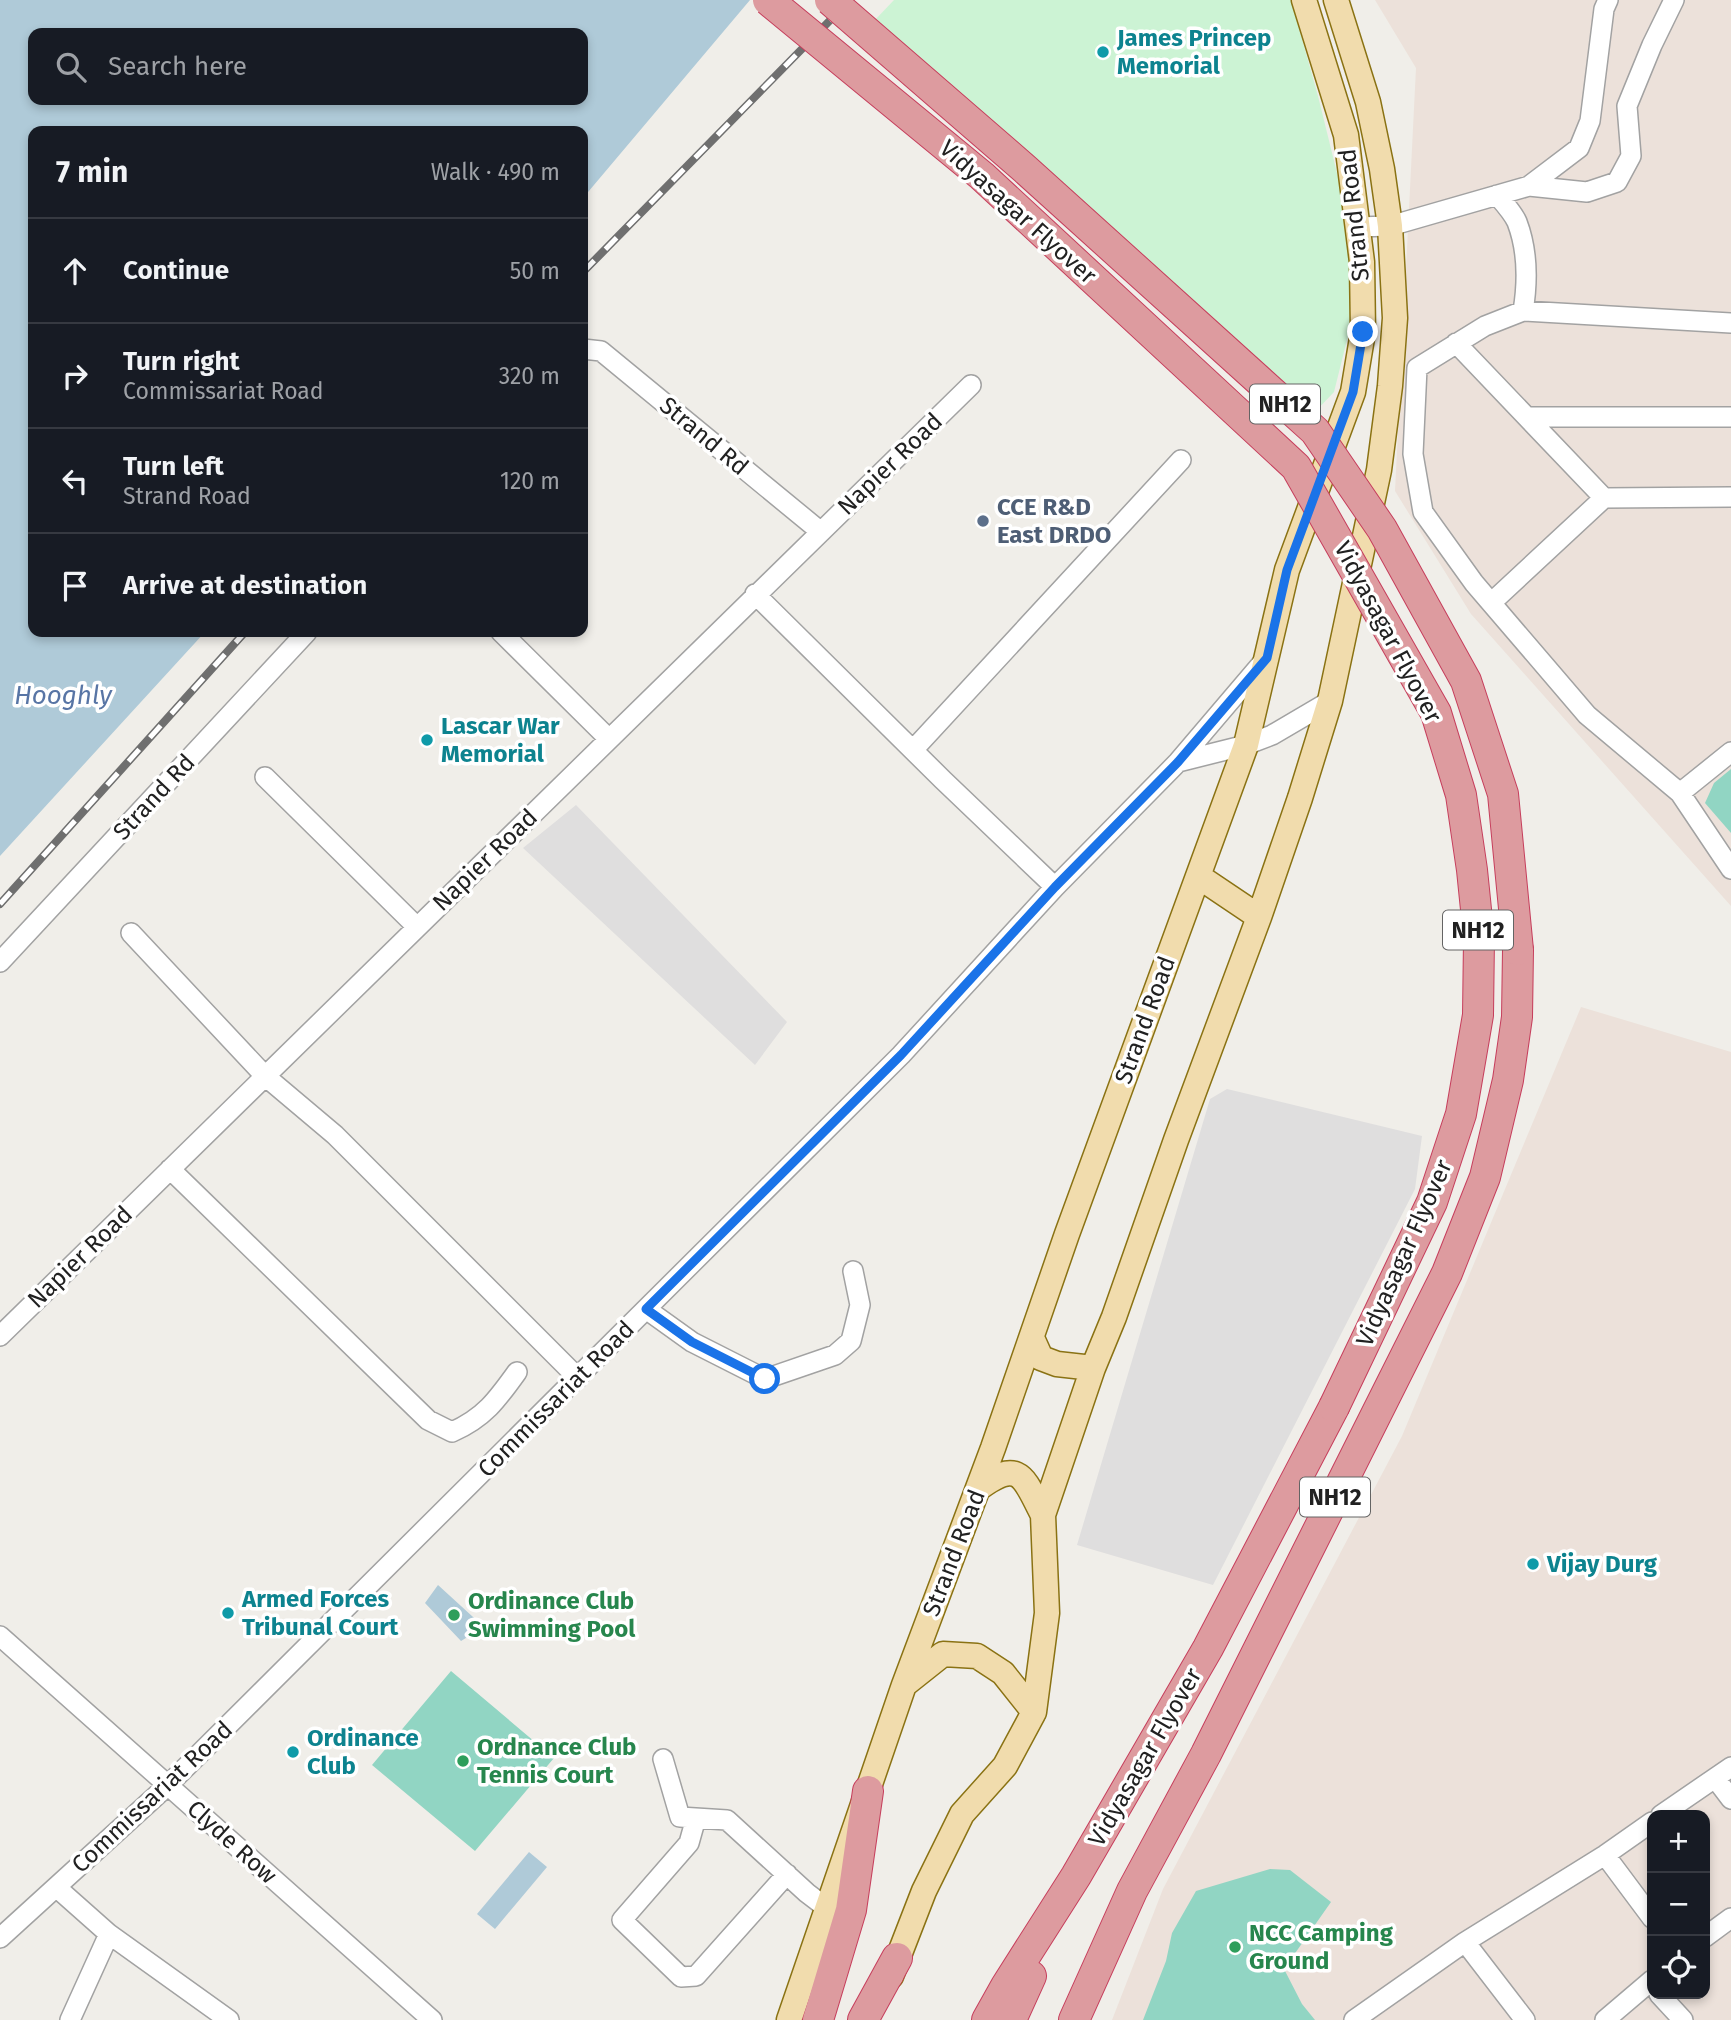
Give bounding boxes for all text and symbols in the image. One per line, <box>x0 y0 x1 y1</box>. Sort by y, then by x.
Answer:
place label: James Princep Memorial <box>1116 24 1271 80</box>
search box <box>28 28 588 105</box>
marker: James Princep Memorial <box>1095 44 1111 60</box>
icon: search <box>52 48 90 86</box>
text: Search here <box>108 51 247 82</box>
street label: Vidyasagar Flyover <box>934 134 1103 290</box>
street label: Strand Road <box>1333 147 1375 283</box>
text: 7 min <box>56 154 128 190</box>
text: Walk · 490 m <box>431 158 560 186</box>
icon: ahead <box>56 252 94 290</box>
text: Continue <box>123 255 229 286</box>
text: 50 m <box>510 257 560 285</box>
route end <box>1347 316 1378 347</box>
text: Turn right <box>123 346 240 377</box>
icon: right <box>56 357 94 395</box>
text: 320 m <box>499 362 560 390</box>
text: Commissariat Road <box>123 377 324 405</box>
road number: NH12 <box>1250 384 1320 424</box>
street label: Strand Rd <box>654 391 754 481</box>
street label: Napier Road <box>832 407 948 521</box>
text: Turn left <box>123 451 224 482</box>
icon: left <box>56 462 94 500</box>
text: 120 m <box>500 467 560 495</box>
text: Strand Road <box>123 482 251 510</box>
place label: CCE R&D East DRDO <box>997 493 1111 549</box>
marker: CCE R&D East DRDO <box>975 513 991 529</box>
street label: Vidyasagar Flyover <box>1328 537 1448 728</box>
icon: arrive <box>56 567 94 605</box>
text: Arrive at destination <box>123 570 367 601</box>
water label: Hooghly <box>14 680 113 711</box>
place label: Lascar War Memorial <box>441 712 560 768</box>
marker: Lascar War Memorial <box>419 732 435 748</box>
street label: Strand Rd <box>107 749 201 845</box>
street label: Napier Road <box>427 803 543 917</box>
road number: NH12 <box>1443 911 1513 950</box>
street label: Strand Road <box>1109 953 1181 1087</box>
street label: Vidyasagar Flyover <box>1350 1155 1458 1351</box>
street label: Napier Road <box>22 1200 138 1314</box>
street label: Commissariat Road <box>472 1315 640 1483</box>
route start <box>749 1363 780 1394</box>
road number: NH12 <box>1300 1478 1370 1516</box>
street label: Strand Road <box>917 1486 991 1620</box>
place label: Vijay Durg <box>1546 1550 1658 1578</box>
marker: Vijay Durg <box>1525 1556 1541 1572</box>
place label: Armed Forces Tribunal Court <box>241 1585 399 1641</box>
place label: Ordinance Club Swimming Pool <box>468 1587 636 1643</box>
marker: Armed Forces Tribunal Court <box>220 1605 236 1621</box>
marker: Ordinance Club Swimming Pool <box>446 1607 462 1623</box>
street label: Vidyasagar Flyover <box>1083 1662 1208 1851</box>
street label: Commissariat Road <box>66 1715 238 1879</box>
place label: Ordinance Club <box>307 1724 419 1780</box>
place label: Ordnance Club Tennis Court <box>477 1733 636 1789</box>
marker: Ordinance Club <box>285 1744 301 1760</box>
marker: Ordnance Club Tennis Court <box>455 1753 471 1769</box>
street label: Clyde Row <box>181 1794 283 1890</box>
map controls <box>1647 1810 1710 1999</box>
button: + <box>1647 1810 1710 1873</box>
button: − <box>1647 1873 1710 1936</box>
place label: NCC Camping Ground <box>1249 1919 1394 1975</box>
button: locate <box>1647 1936 1710 1999</box>
marker: NCC Camping Ground <box>1227 1939 1243 1955</box>

